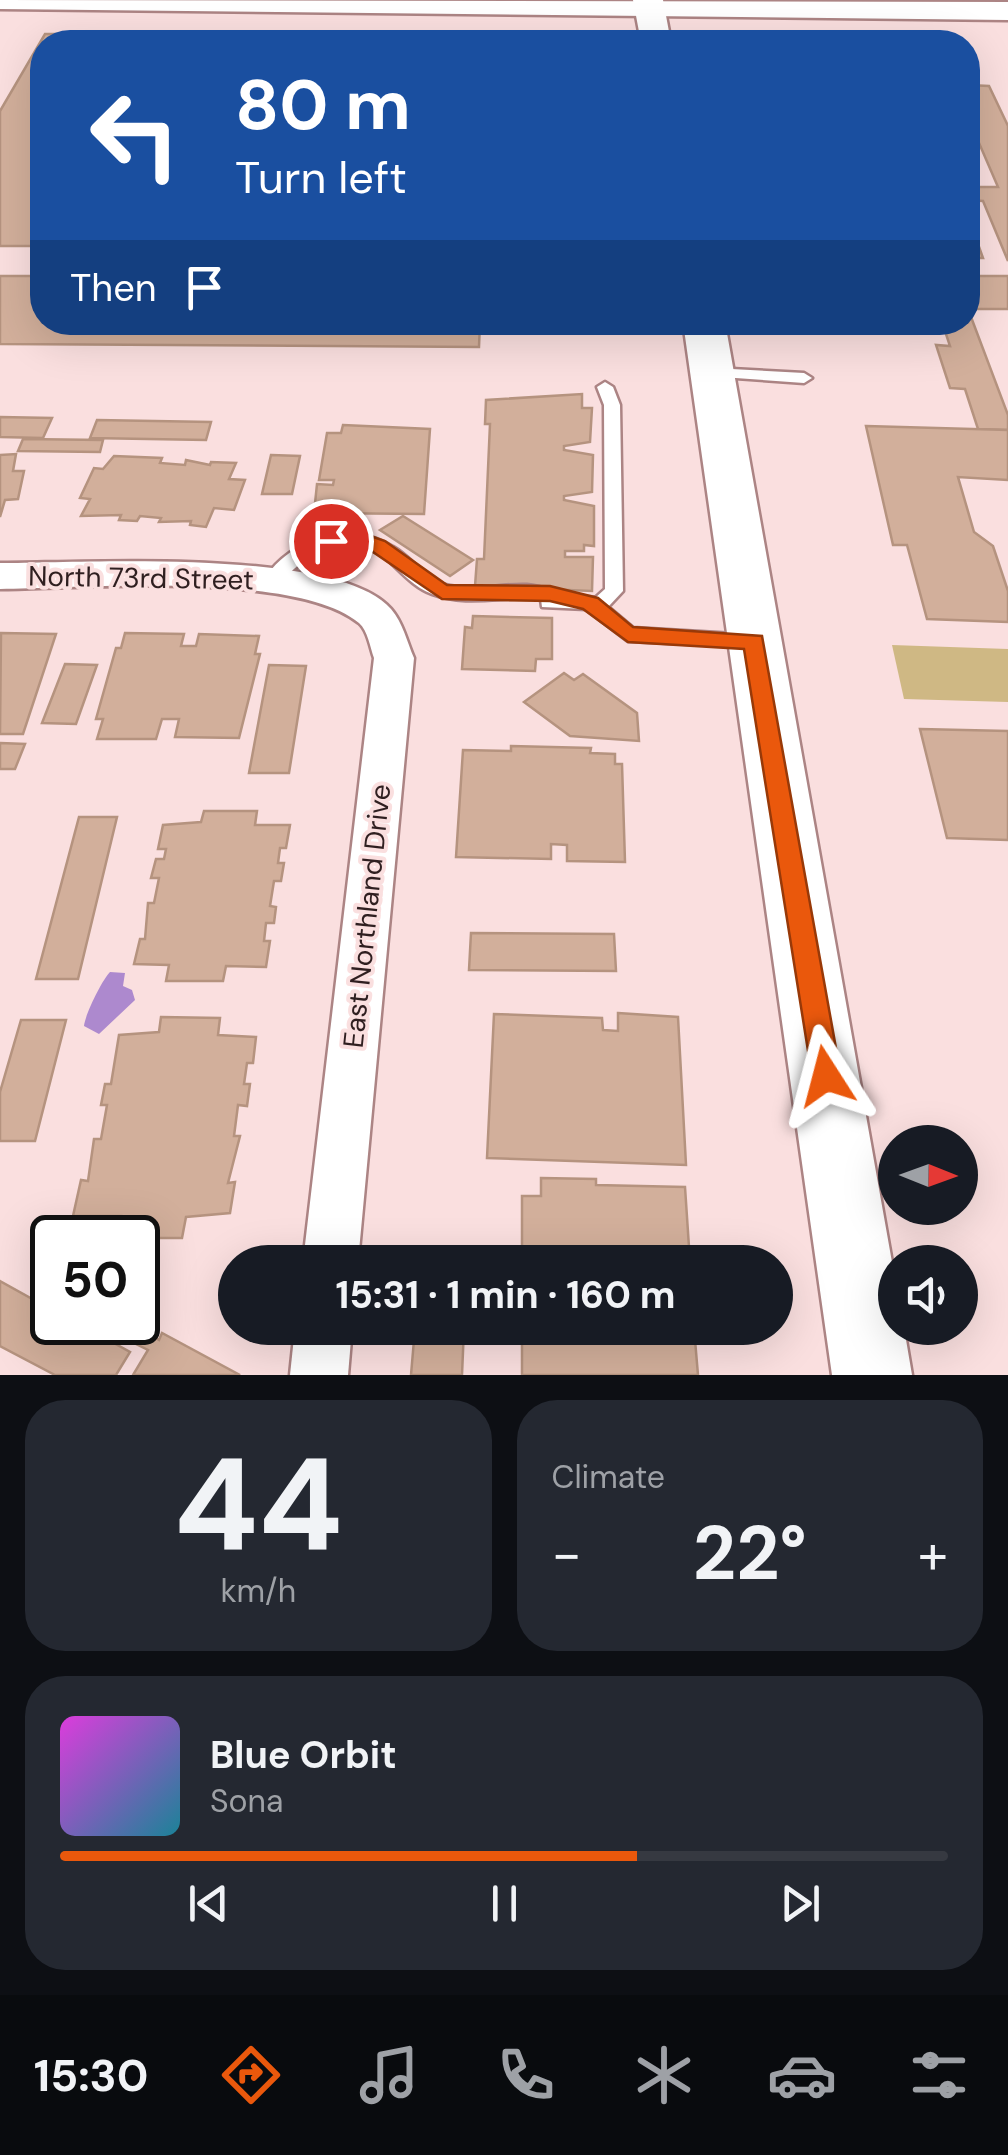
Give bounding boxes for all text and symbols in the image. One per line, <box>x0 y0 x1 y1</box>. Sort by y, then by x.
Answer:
text: 80 m <box>235 60 411 151</box>
icon: left <box>70 70 200 200</box>
text: Turn left <box>235 148 407 207</box>
icon: arrive <box>177 260 232 315</box>
text: Then <box>70 263 157 313</box>
pin <box>289 499 374 584</box>
icon: arrive <box>304 514 359 569</box>
street label: North 73rd Street <box>28 558 254 598</box>
street label: East Northland Drive <box>335 782 399 1050</box>
position arrow <box>774 1024 878 1128</box>
north arrow <box>878 1125 978 1225</box>
map controls <box>878 1125 978 1345</box>
speed limit sign: 50 <box>30 1215 160 1345</box>
button: sound <box>878 1245 978 1345</box>
text: 15:31 · 1 min · 160 m <box>335 1270 676 1320</box>
text: 44 <box>174 1420 343 1589</box>
text: Climate <box>552 1456 665 1498</box>
text: 22° <box>693 1505 807 1602</box>
text: − <box>552 1518 582 1590</box>
text: + <box>918 1518 948 1590</box>
text: km/h <box>220 1570 296 1612</box>
text: Blue Orbit <box>210 1730 397 1780</box>
text: Sona <box>210 1780 283 1822</box>
icon: previous <box>181 1876 236 1931</box>
icon: pause <box>477 1876 532 1931</box>
icon: next <box>773 1876 828 1931</box>
icon: directions <box>216 2040 286 2110</box>
icon: music <box>354 2040 424 2110</box>
icon: phone <box>491 2040 561 2110</box>
icon: climate <box>629 2040 699 2110</box>
icon: car <box>767 2040 837 2110</box>
icon: filters <box>904 2040 974 2110</box>
text: 15:30 <box>34 2046 148 2105</box>

